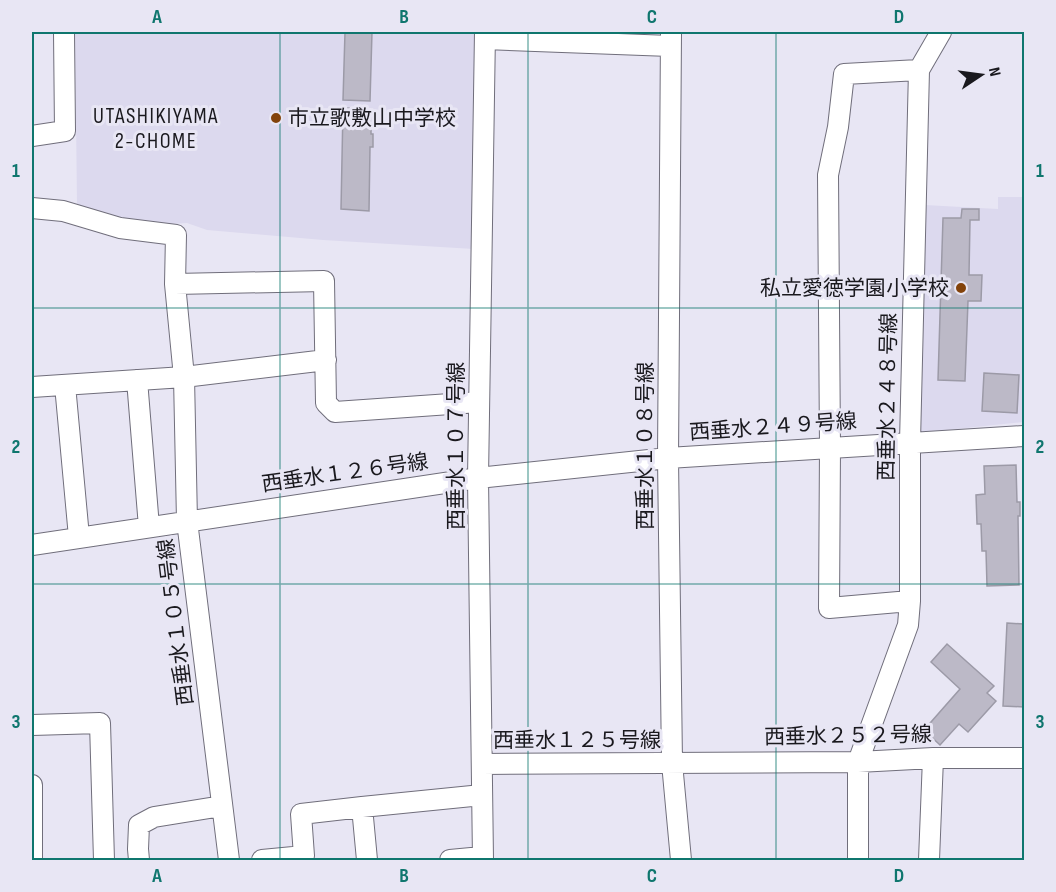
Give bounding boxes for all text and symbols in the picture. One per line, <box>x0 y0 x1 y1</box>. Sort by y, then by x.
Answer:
text: A <box>151 5 162 29</box>
text: B <box>399 5 409 29</box>
text: C <box>647 5 657 29</box>
text: D <box>894 5 904 29</box>
north arrow <box>951 45 1011 105</box>
text: N <box>984 66 1004 78</box>
district label: UTASHIKIYAMA 2-CHOME <box>93 103 219 155</box>
place label: 市立歌敷山中学校 <box>288 106 456 131</box>
marker: 市立歌敷山中学校 <box>269 111 283 125</box>
text: 1 <box>12 159 20 183</box>
text: 1 <box>1036 159 1044 183</box>
place label: 私立愛徳学園小学校 <box>760 276 949 301</box>
marker: 私立愛徳学園小学校 <box>954 281 968 295</box>
street label: 西垂水２４８号線 <box>874 313 902 481</box>
street label: 西垂水１０７号線 <box>444 362 469 530</box>
street label: 西垂水１０８号線 <box>633 362 658 530</box>
street label: 西垂水２４９号線 <box>688 409 858 445</box>
text: 2 <box>12 435 20 459</box>
text: 2 <box>1036 435 1044 459</box>
street label: 西垂水１２６号線 <box>260 449 430 497</box>
street label: 西垂水１０５号線 <box>153 537 199 707</box>
text: 3 <box>12 710 21 734</box>
text: 3 <box>1036 710 1045 734</box>
street label: 西垂水２５２号線 <box>764 722 932 750</box>
street label: 西垂水１２５号線 <box>493 728 661 753</box>
text: A <box>151 864 162 888</box>
text: B <box>399 864 409 888</box>
text: C <box>647 864 657 888</box>
text: D <box>894 864 904 888</box>

